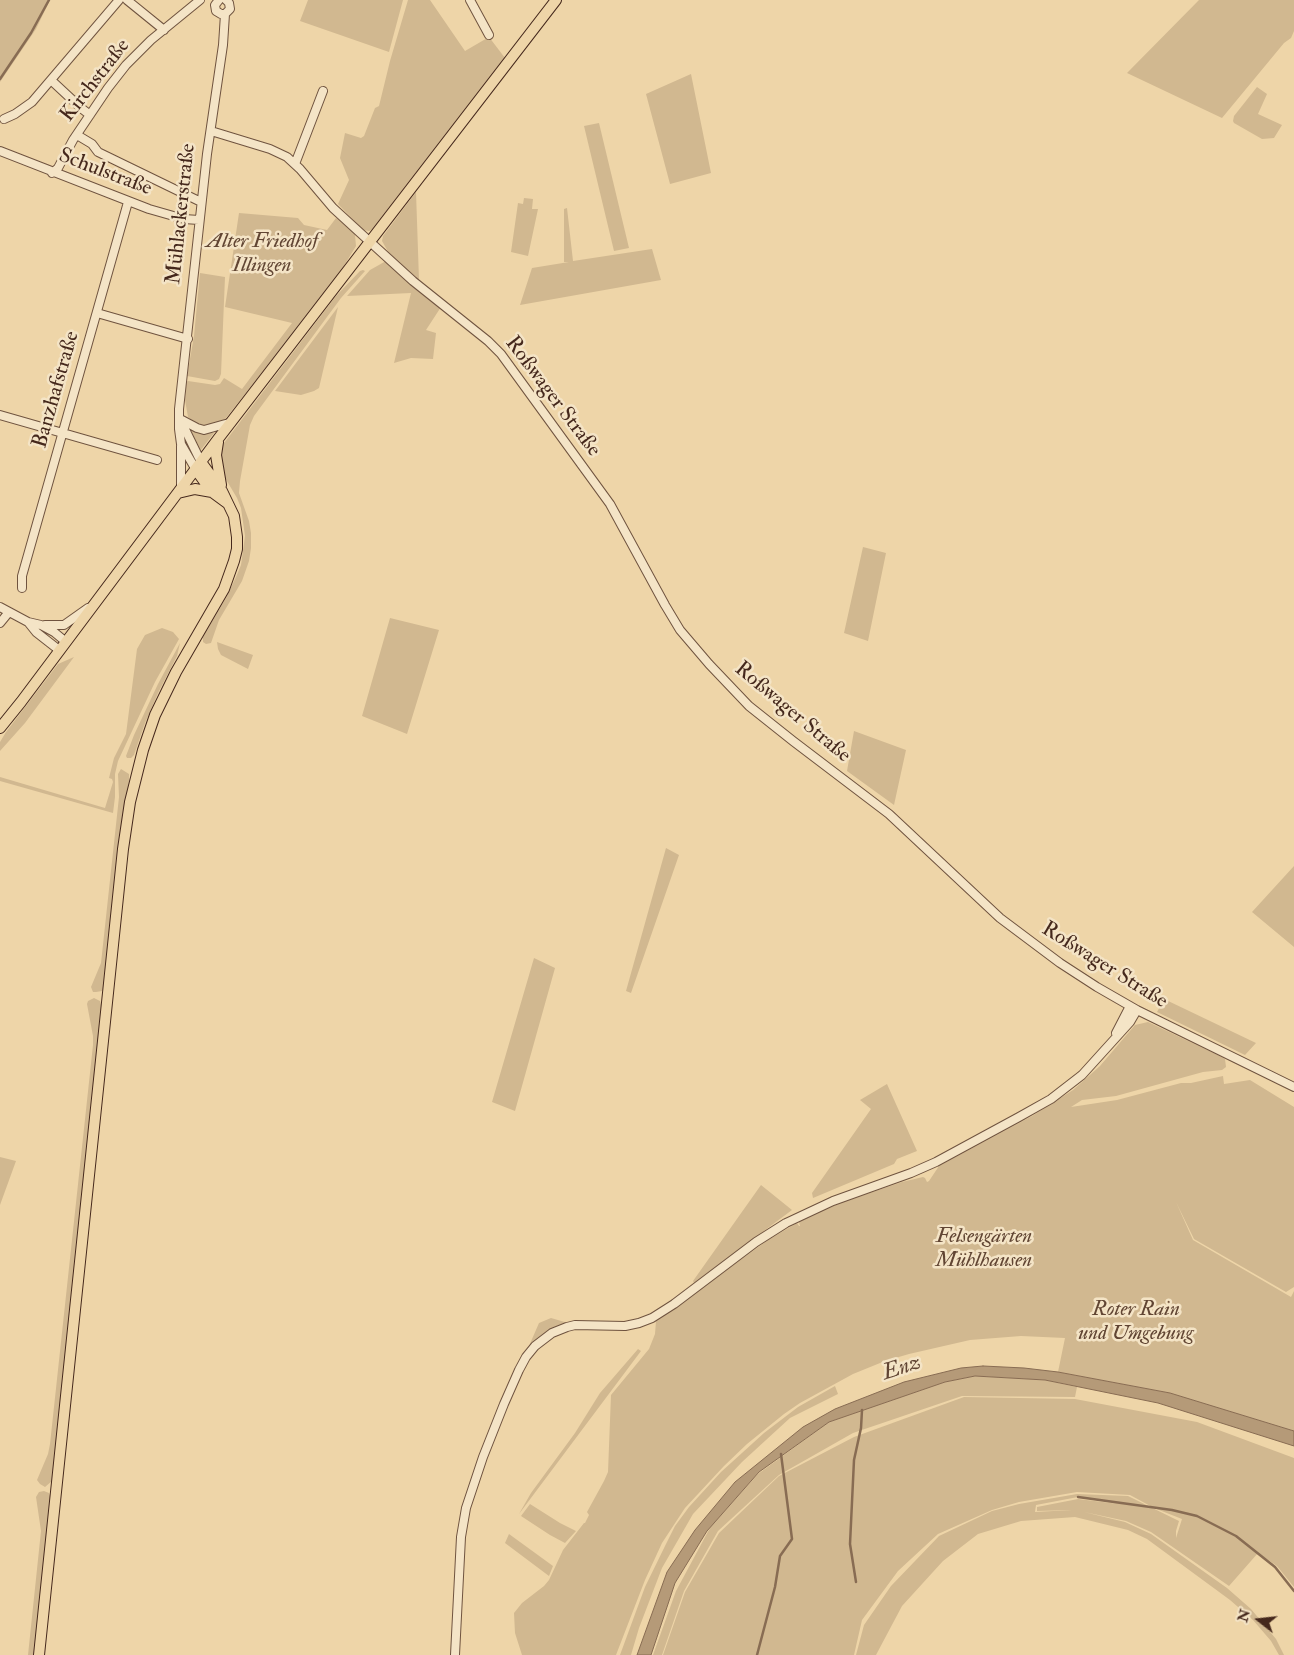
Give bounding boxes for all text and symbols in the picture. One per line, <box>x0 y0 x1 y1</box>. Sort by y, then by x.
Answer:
street label: Kirchstraße <box>56 35 136 127</box>
street label: Mühlackerstraße <box>162 142 202 286</box>
street label: Schulstraße <box>55 144 155 202</box>
park label: Alter Friedhof Illingen <box>206 229 318 279</box>
street label: Banzhafstraße <box>28 329 86 451</box>
street label: Roßwager Straße <box>499 332 605 462</box>
street label: Roßwager Straße <box>729 657 855 769</box>
street label: Roßwager Straße <box>1036 917 1172 1015</box>
park label: Felsengärten Mühlhausen <box>936 1224 1032 1274</box>
park label: Roter Rain und Umgebung <box>1078 1297 1194 1347</box>
water label: Enz <box>880 1350 924 1388</box>
north arrow <box>1234 1595 1284 1645</box>
text: N <box>1234 1607 1254 1624</box>

